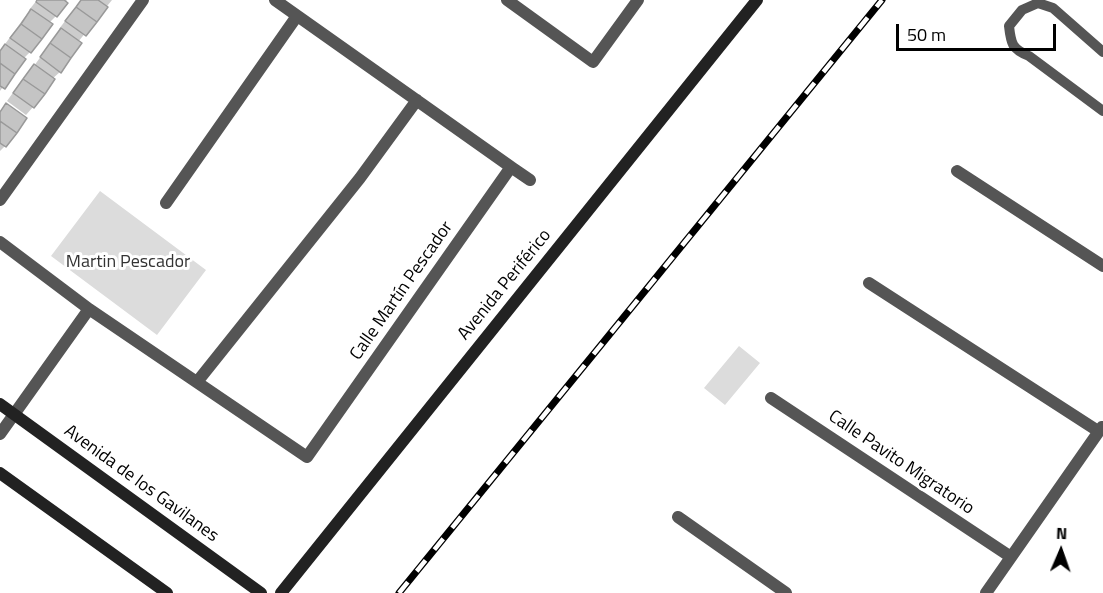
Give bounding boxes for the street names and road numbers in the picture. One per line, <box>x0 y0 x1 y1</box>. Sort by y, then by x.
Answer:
street label: Calle Martín Pescador <box>346 217 458 365</box>
street label: Avenida Periférico <box>454 225 556 345</box>
street label: Calle Pavito Migratorio <box>824 406 978 520</box>
street label: Avenida de los Gavilanes <box>60 421 222 547</box>

